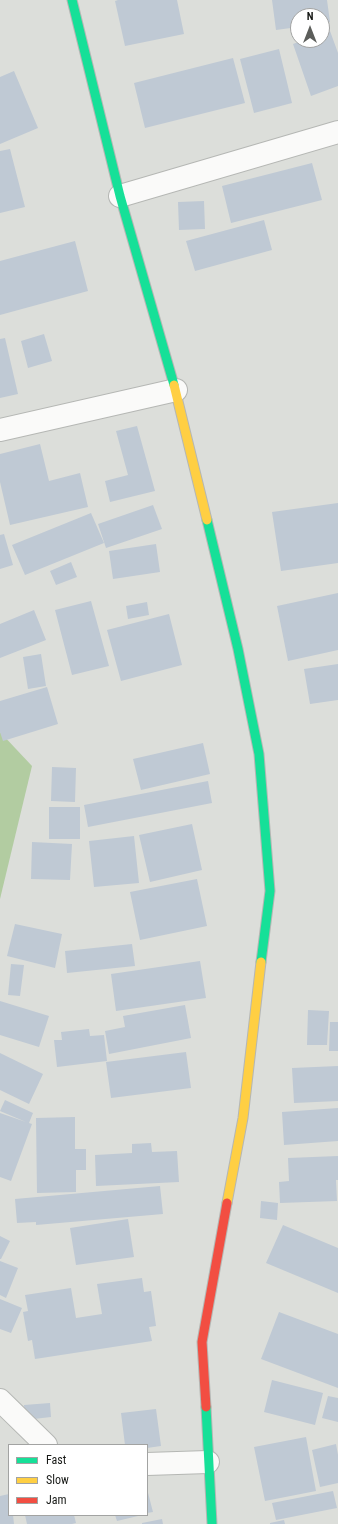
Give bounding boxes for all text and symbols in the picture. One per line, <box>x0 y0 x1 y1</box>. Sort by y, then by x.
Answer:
north arrow <box>290 8 330 48</box>
text: N <box>307 10 313 23</box>
legend <box>8 1444 148 1516</box>
text: Fast <box>46 1453 66 1467</box>
text: Slow <box>46 1473 69 1487</box>
text: Jam <box>46 1493 67 1507</box>

